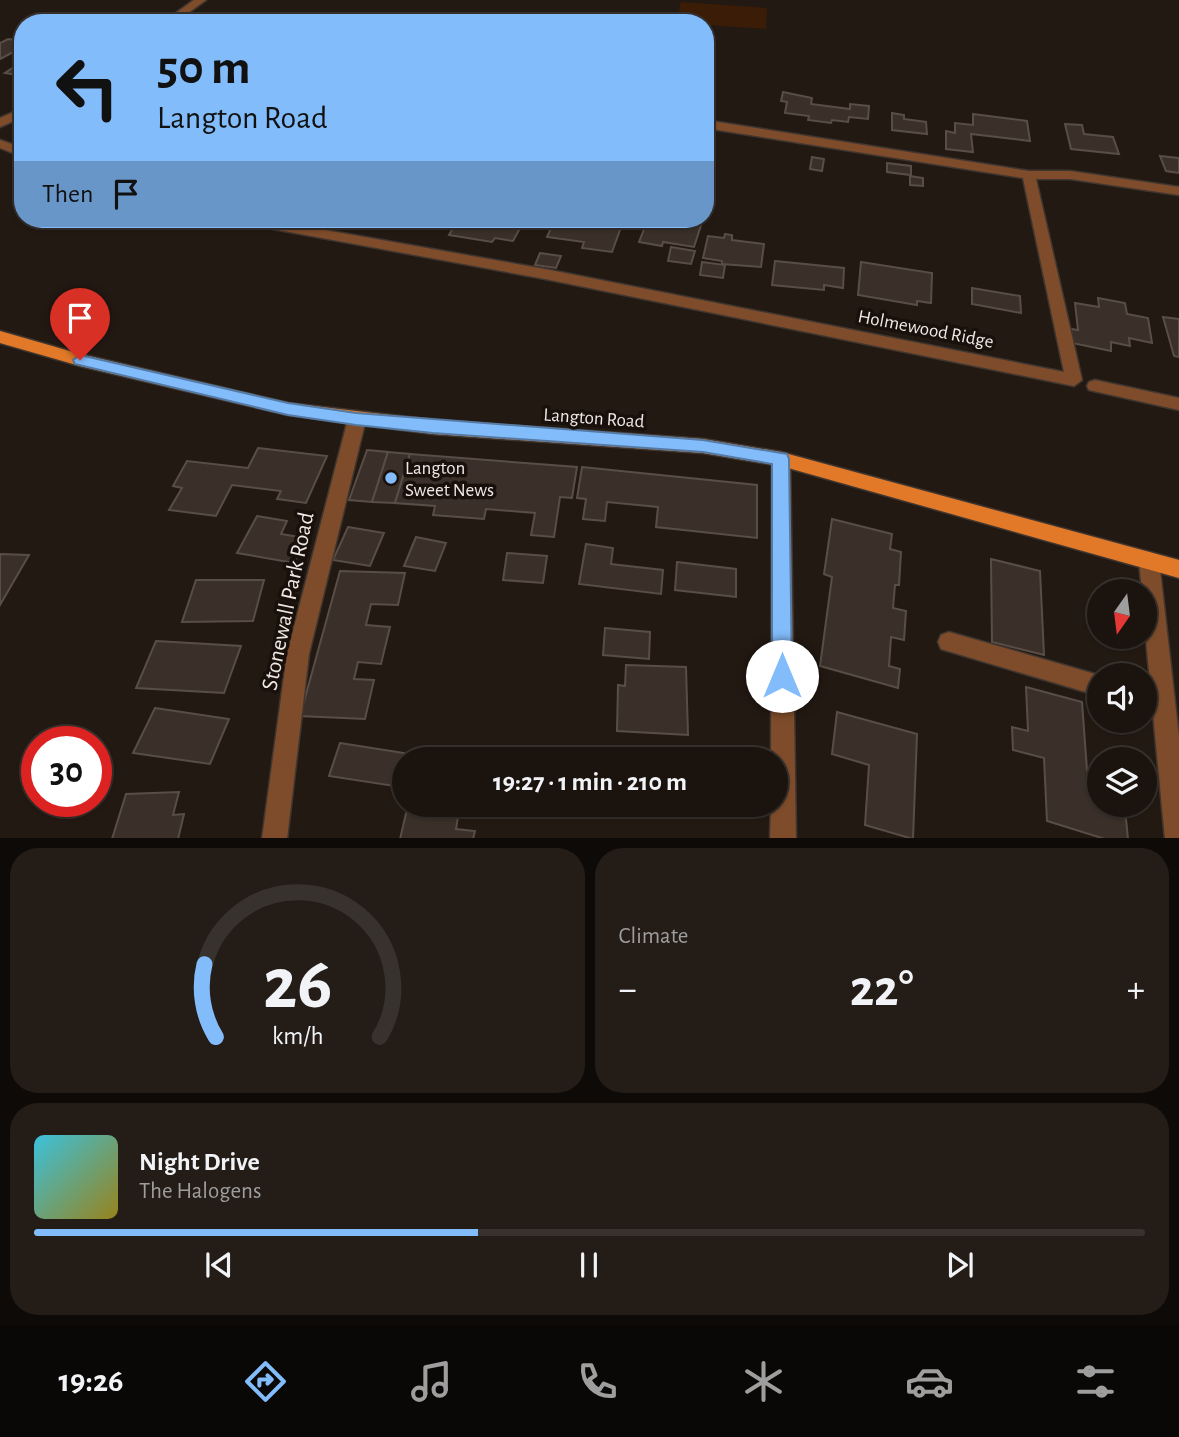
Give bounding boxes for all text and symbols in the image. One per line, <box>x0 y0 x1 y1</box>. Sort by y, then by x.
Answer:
icon: left <box>42 42 133 133</box>
text: 50 m <box>157 44 251 93</box>
text: Langton Road <box>157 102 327 134</box>
icon: arrive <box>107 175 145 213</box>
text: Then <box>42 181 93 207</box>
pin <box>50 288 110 360</box>
icon: arrive <box>61 299 99 337</box>
street label: Holmewood Ridge <box>856 307 995 352</box>
street label: Langton Road <box>543 405 645 432</box>
place label: Langton Sweet News <box>405 459 494 500</box>
marker: Langton Sweet News <box>383 470 399 486</box>
street label: Stonewall Park Road <box>258 510 319 693</box>
north arrow <box>1087 579 1157 649</box>
map controls <box>1087 579 1157 817</box>
position arrow <box>745 639 819 713</box>
button: sound <box>1087 663 1157 733</box>
speed limit sign: 30 <box>21 726 112 817</box>
button: layers <box>1087 747 1157 817</box>
text: 19:27 · 1 min · 210 m <box>493 769 687 795</box>
text: Climate <box>619 925 688 948</box>
text: 26 <box>263 949 332 1022</box>
text: 22° <box>850 963 914 1015</box>
text: − <box>619 971 637 1009</box>
text: + <box>1127 971 1145 1009</box>
text: km/h <box>271 1023 323 1048</box>
text: Night Drive <box>139 1149 260 1175</box>
text: The Halogens <box>139 1180 261 1203</box>
icon: previous <box>200 1246 238 1284</box>
icon: pause <box>570 1246 608 1284</box>
icon: next <box>941 1246 979 1284</box>
icon: directions <box>241 1357 290 1406</box>
icon: music <box>407 1357 456 1406</box>
icon: phone <box>573 1357 622 1406</box>
icon: climate <box>739 1357 788 1406</box>
icon: car <box>905 1357 954 1406</box>
icon: filters <box>1071 1357 1120 1406</box>
text: 19:26 <box>59 1365 123 1397</box>

